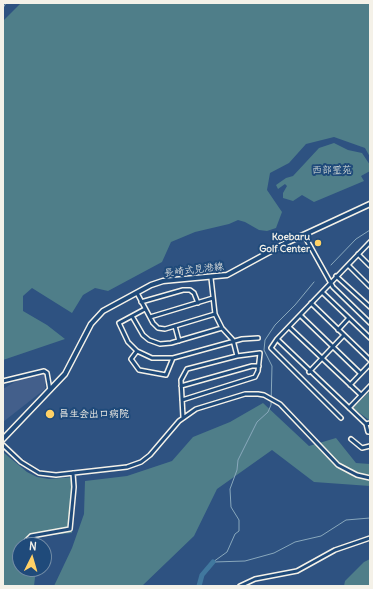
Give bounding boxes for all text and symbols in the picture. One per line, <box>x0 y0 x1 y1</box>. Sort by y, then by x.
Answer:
park label: 西部霊苑 <box>312 164 352 176</box>
place label: Koebaru Golf Center <box>259 231 310 254</box>
marker: Koebaru Golf Center <box>313 238 323 248</box>
street label: 長崎式見港線 <box>163 260 225 280</box>
marker: 昌生会出口病院 <box>44 408 56 420</box>
place label: 昌生会出口病院 <box>59 408 129 420</box>
north arrow <box>12 537 52 577</box>
text: N <box>29 539 37 553</box>

